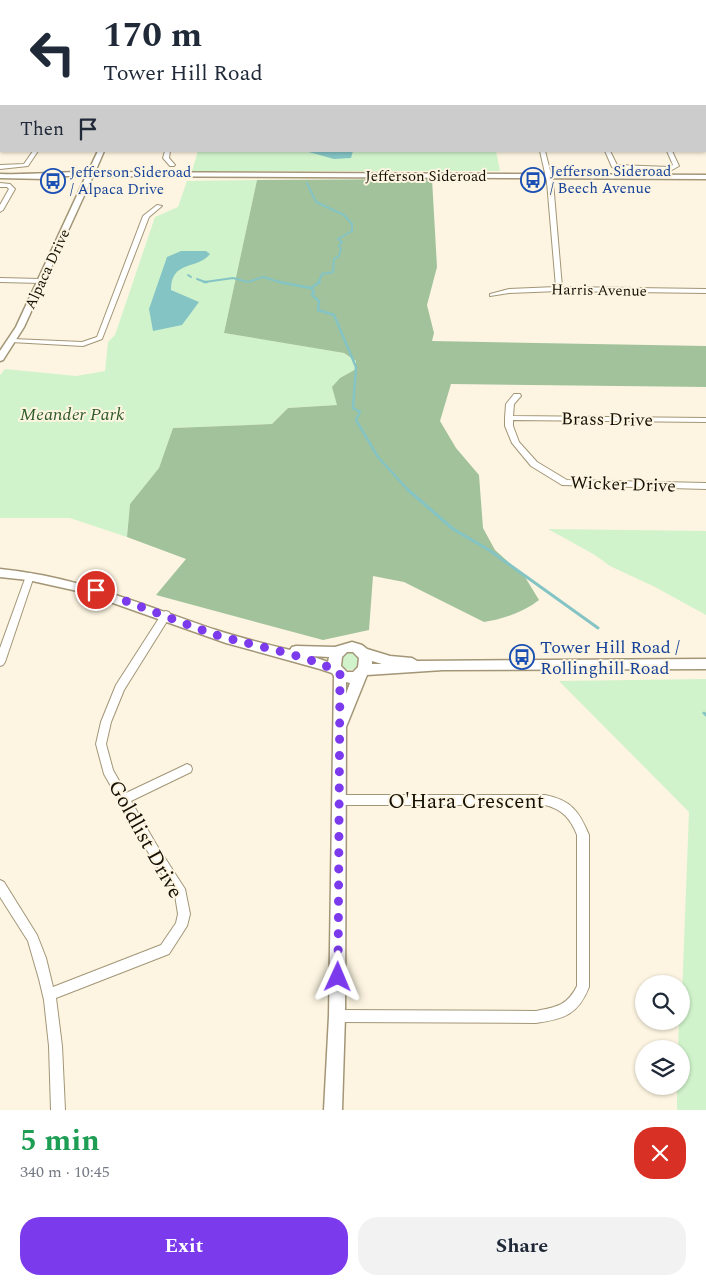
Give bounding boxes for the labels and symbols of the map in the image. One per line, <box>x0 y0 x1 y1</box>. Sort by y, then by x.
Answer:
place label: Jefferson Sideroad / Beech Avenue <box>550 160 672 200</box>
place label: Jefferson Sideroad / Alpaca Drive <box>70 161 192 201</box>
street label: Jefferson Sideroad <box>365 165 487 188</box>
bus stop icon: Jefferson Sideroad / Beech Avenue <box>520 167 546 193</box>
bus stop icon: Jefferson Sideroad / Alpaca Drive <box>40 168 66 194</box>
street label: Alpaca Drive <box>19 225 76 313</box>
street label: Harris Avenue <box>551 278 647 303</box>
park label: Meander Park <box>20 401 125 428</box>
street label: Brass Drive <box>561 405 653 434</box>
street label: Wicker Drive <box>570 469 676 500</box>
pin <box>75 569 117 611</box>
place label: Tower Hill Road / Rollinghill Road <box>540 634 680 682</box>
bus stop icon: Tower Hill Road / Rollinghill Road <box>509 644 535 670</box>
street label: Goldlist Drive <box>99 774 191 905</box>
street label: O'Hara Crescent <box>388 786 544 818</box>
position arrow <box>311 950 363 1002</box>

